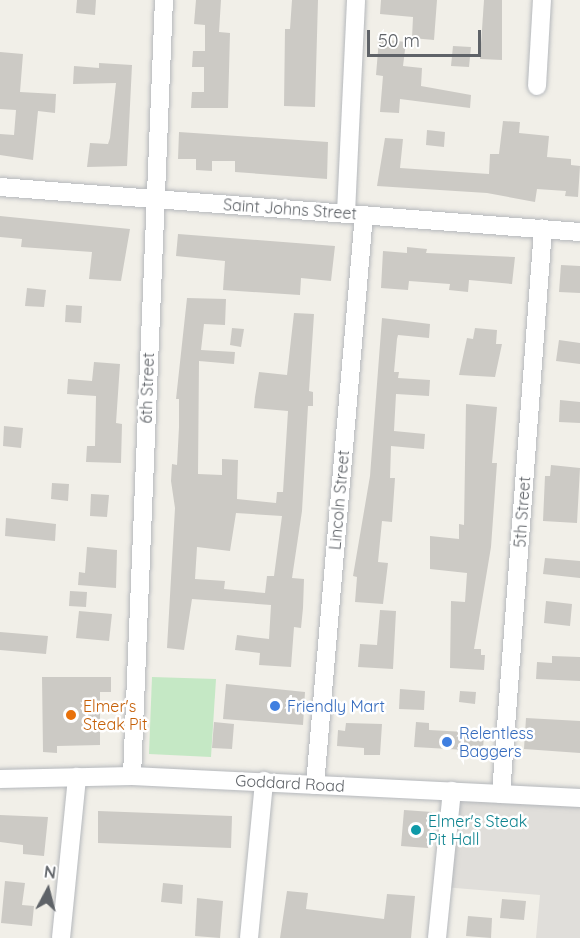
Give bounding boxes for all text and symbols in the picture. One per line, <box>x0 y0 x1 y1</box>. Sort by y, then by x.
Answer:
scale bar <box>370 18 484 56</box>
text: 50 m <box>378 29 420 52</box>
street label: Saint Johns Street <box>223 195 357 223</box>
street label: 6th Street <box>136 352 158 424</box>
street label: Lincoln Street <box>325 449 353 551</box>
street label: 5th Street <box>510 476 534 548</box>
place label: Elmer's Steak Pit <box>83 696 147 734</box>
place label: Friendly Mart <box>287 696 385 716</box>
marker: Friendly Mart <box>268 699 282 713</box>
marker: Elmer's Steak Pit <box>64 708 78 722</box>
place label: Relentless Baggers <box>459 723 533 761</box>
marker: Relentless Baggers <box>440 735 454 749</box>
street label: Goddard Road <box>235 771 345 795</box>
place label: Elmer's Steak Pit Hall <box>428 811 527 849</box>
marker: Elmer's Steak Pit Hall <box>409 823 423 837</box>
north arrow <box>18 860 78 920</box>
text: N <box>43 861 57 883</box>

